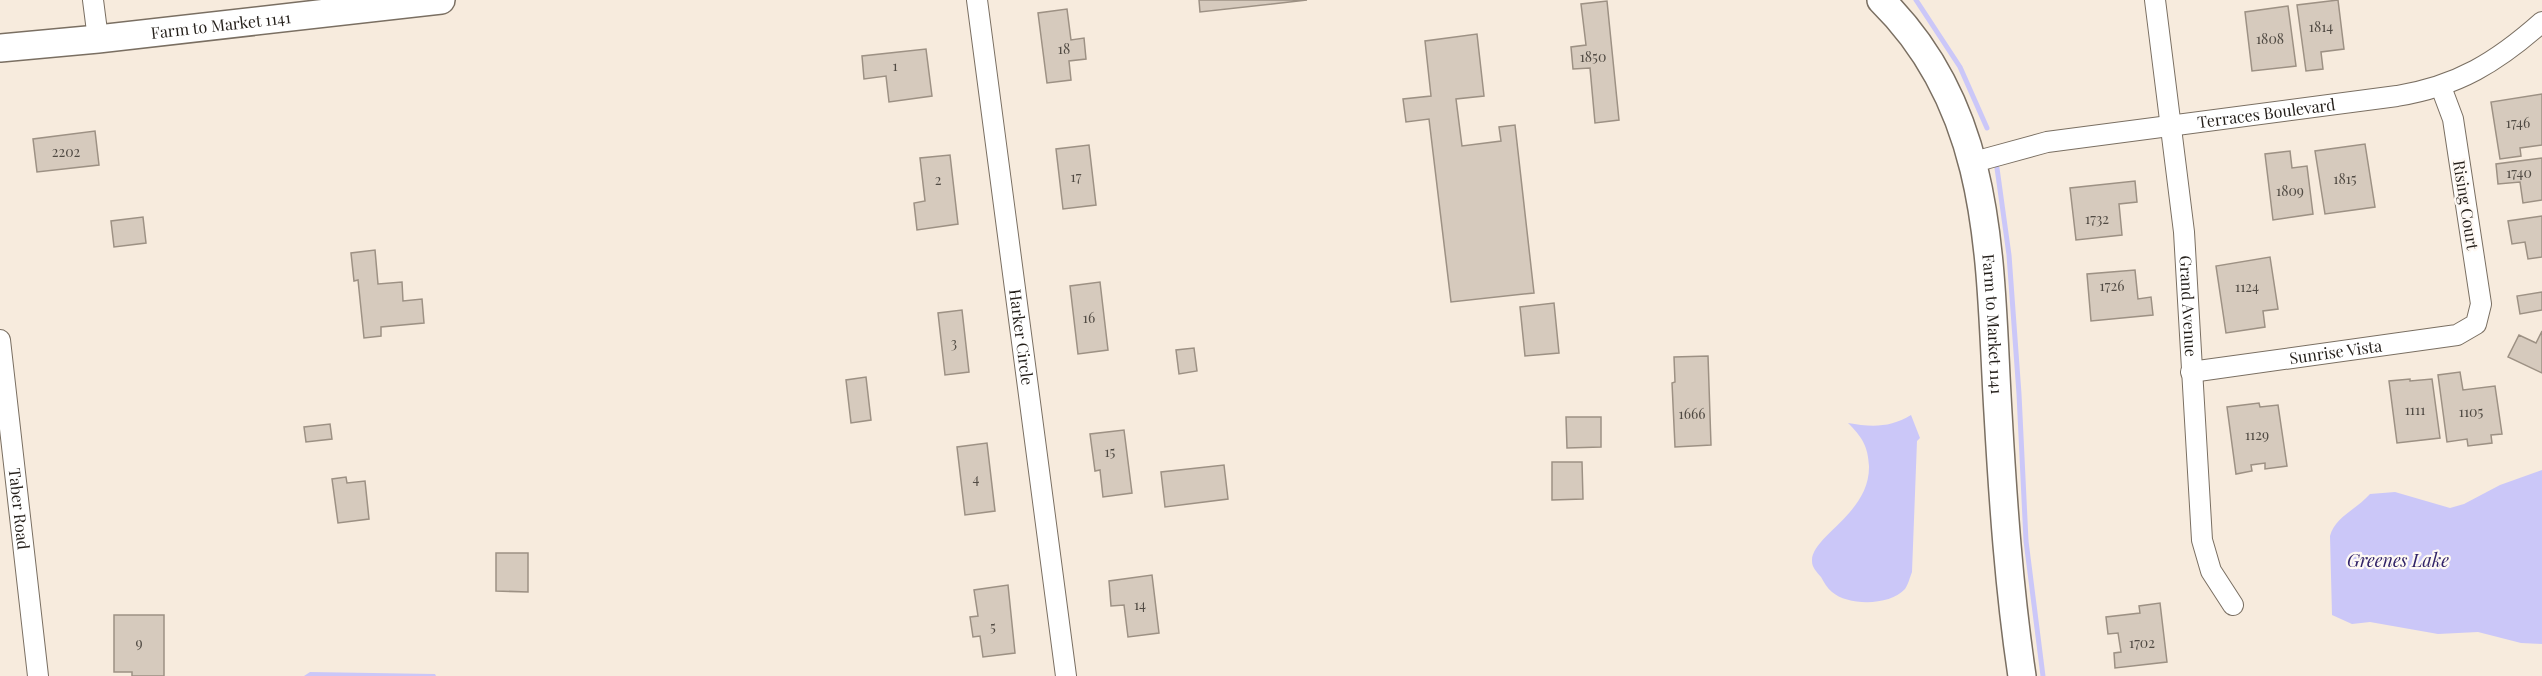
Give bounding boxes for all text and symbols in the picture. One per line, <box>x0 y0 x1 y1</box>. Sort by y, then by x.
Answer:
street label: Farm to Market 1141 <box>150 6 292 43</box>
house number: 1814 <box>2309 17 2333 36</box>
house number: 1808 <box>2256 29 2284 48</box>
house number: 18 <box>1058 39 1070 58</box>
house number: 1850 <box>1580 47 1606 66</box>
house number: 1 <box>892 56 898 75</box>
street label: Terraces Boulevard <box>2196 93 2337 132</box>
house number: 1746 <box>2506 113 2530 132</box>
house number: 2202 <box>52 142 81 161</box>
street label: Rising Court <box>2449 159 2484 252</box>
house number: 1740 <box>2506 163 2532 182</box>
house number: 17 <box>1071 167 1082 186</box>
house number: 1815 <box>2333 169 2357 188</box>
house number: 2 <box>935 170 942 189</box>
house number: 1809 <box>2276 181 2304 200</box>
house number: 1732 <box>2085 209 2109 228</box>
street label: Farm to Market 1141 <box>1978 253 2008 395</box>
street label: Grand Avenue <box>2175 255 2202 357</box>
house number: 1726 <box>2100 276 2124 295</box>
house number: 1124 <box>2235 277 2259 296</box>
street label: Harker Circle <box>1005 288 1039 386</box>
house number: 16 <box>1083 308 1095 327</box>
house number: 3 <box>951 333 957 352</box>
street label: Sunrise Vista <box>2288 335 2383 368</box>
house number: 1111 <box>2405 400 2425 419</box>
house number: 1105 <box>2459 402 2483 421</box>
house number: 1666 <box>1679 404 1705 423</box>
house number: 1129 <box>2245 425 2269 444</box>
house number: 15 <box>1105 442 1116 461</box>
street label: Taber Road <box>5 467 35 551</box>
house number: 4 <box>973 469 980 488</box>
water label: Greenes Lake <box>2347 548 2449 572</box>
house number: 14 <box>1134 595 1146 614</box>
house number: 5 <box>990 617 996 636</box>
house number: 9 <box>135 633 143 652</box>
house number: 1702 <box>2129 633 2155 652</box>

